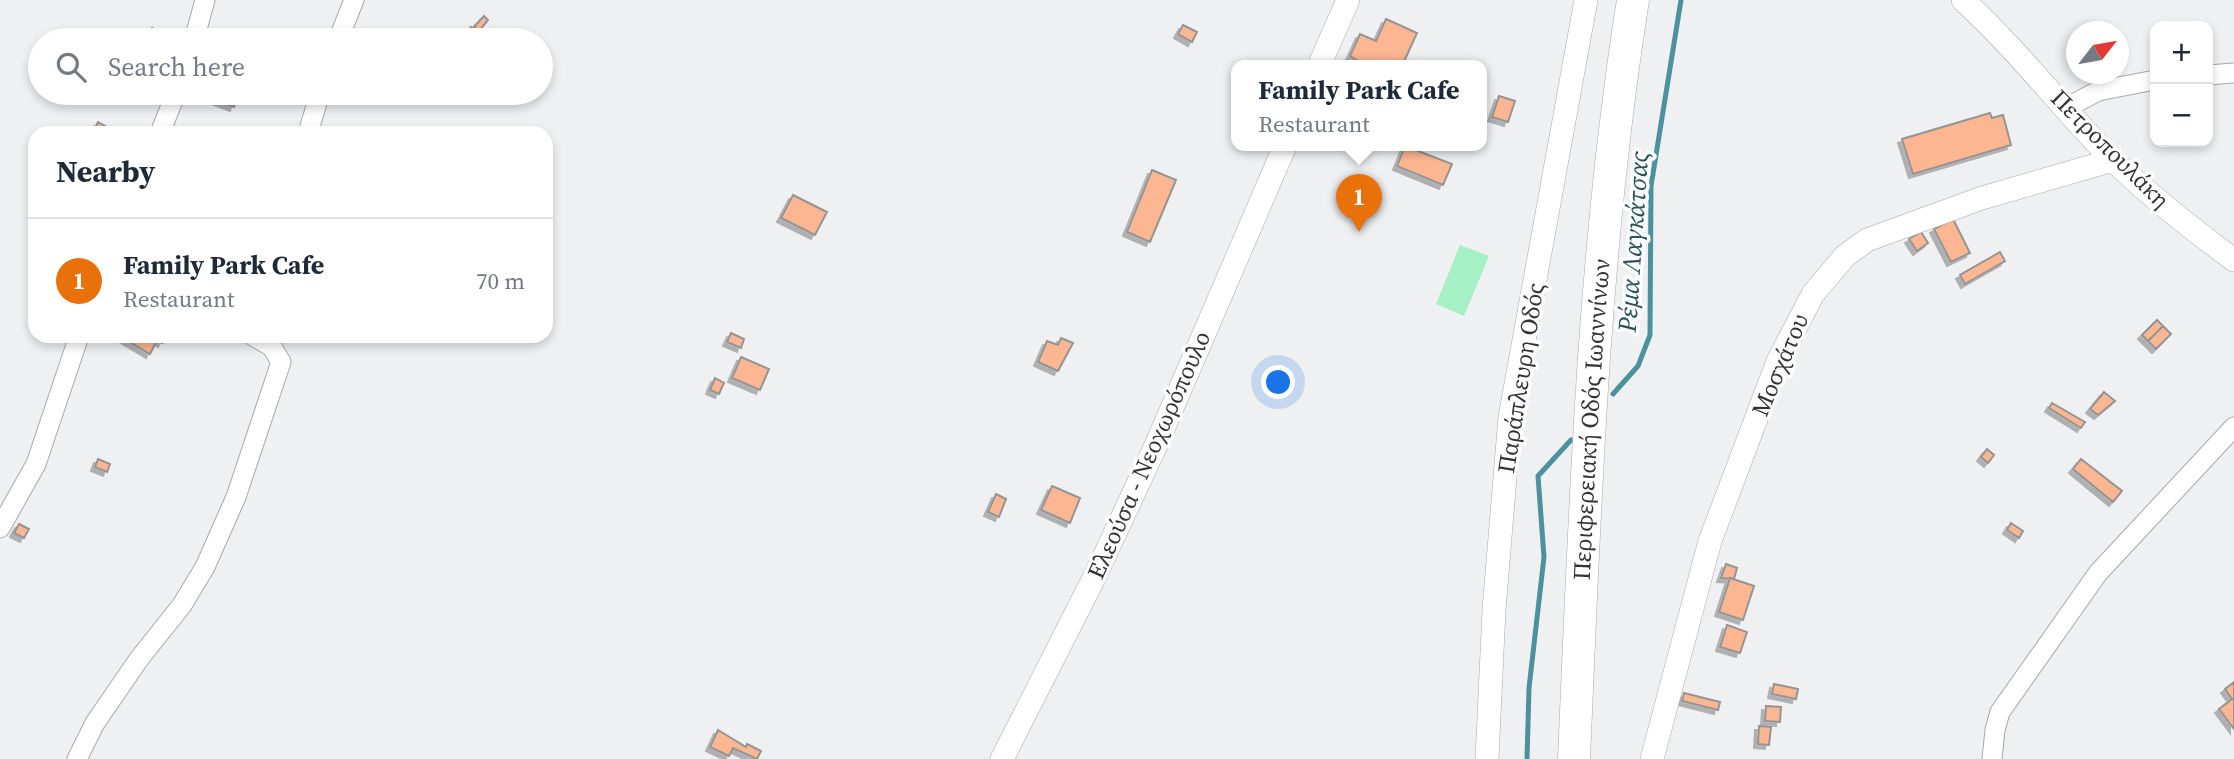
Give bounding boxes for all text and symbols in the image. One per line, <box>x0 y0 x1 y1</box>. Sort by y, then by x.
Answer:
north arrow <box>2066 21 2129 84</box>
map controls <box>2150 21 2213 147</box>
button: + <box>2150 21 2213 84</box>
search box <box>28 28 553 105</box>
icon: search <box>52 48 90 86</box>
text: Search here <box>108 49 245 85</box>
popup <box>1231 60 1487 151</box>
text: Family Park Cafe <box>1258 72 1460 108</box>
street label: Πετροπουλάκη <box>2044 82 2177 215</box>
button: − <box>2150 84 2213 147</box>
text: Restaurant <box>1258 108 1370 140</box>
water label: Ρέμα Λαγκάτσας <box>1609 150 1657 334</box>
text: Nearby <box>56 151 155 192</box>
pin: 1 <box>1336 174 1382 232</box>
text: Family Park Cafe <box>123 247 324 283</box>
street label: Περιφερειακή Οδός Ιωαννίνων <box>1565 257 1618 581</box>
text: 1 <box>73 265 85 297</box>
text: 70 m <box>476 265 525 297</box>
street label: Παράπλευρη Οδός <box>1489 280 1552 476</box>
text: Restaurant <box>123 283 234 315</box>
street label: Μοσχάτου <box>1743 308 1816 421</box>
street label: Ελεούσα - Νεοχωρόπουλο <box>1079 326 1218 584</box>
your location <box>1261 365 1295 399</box>

